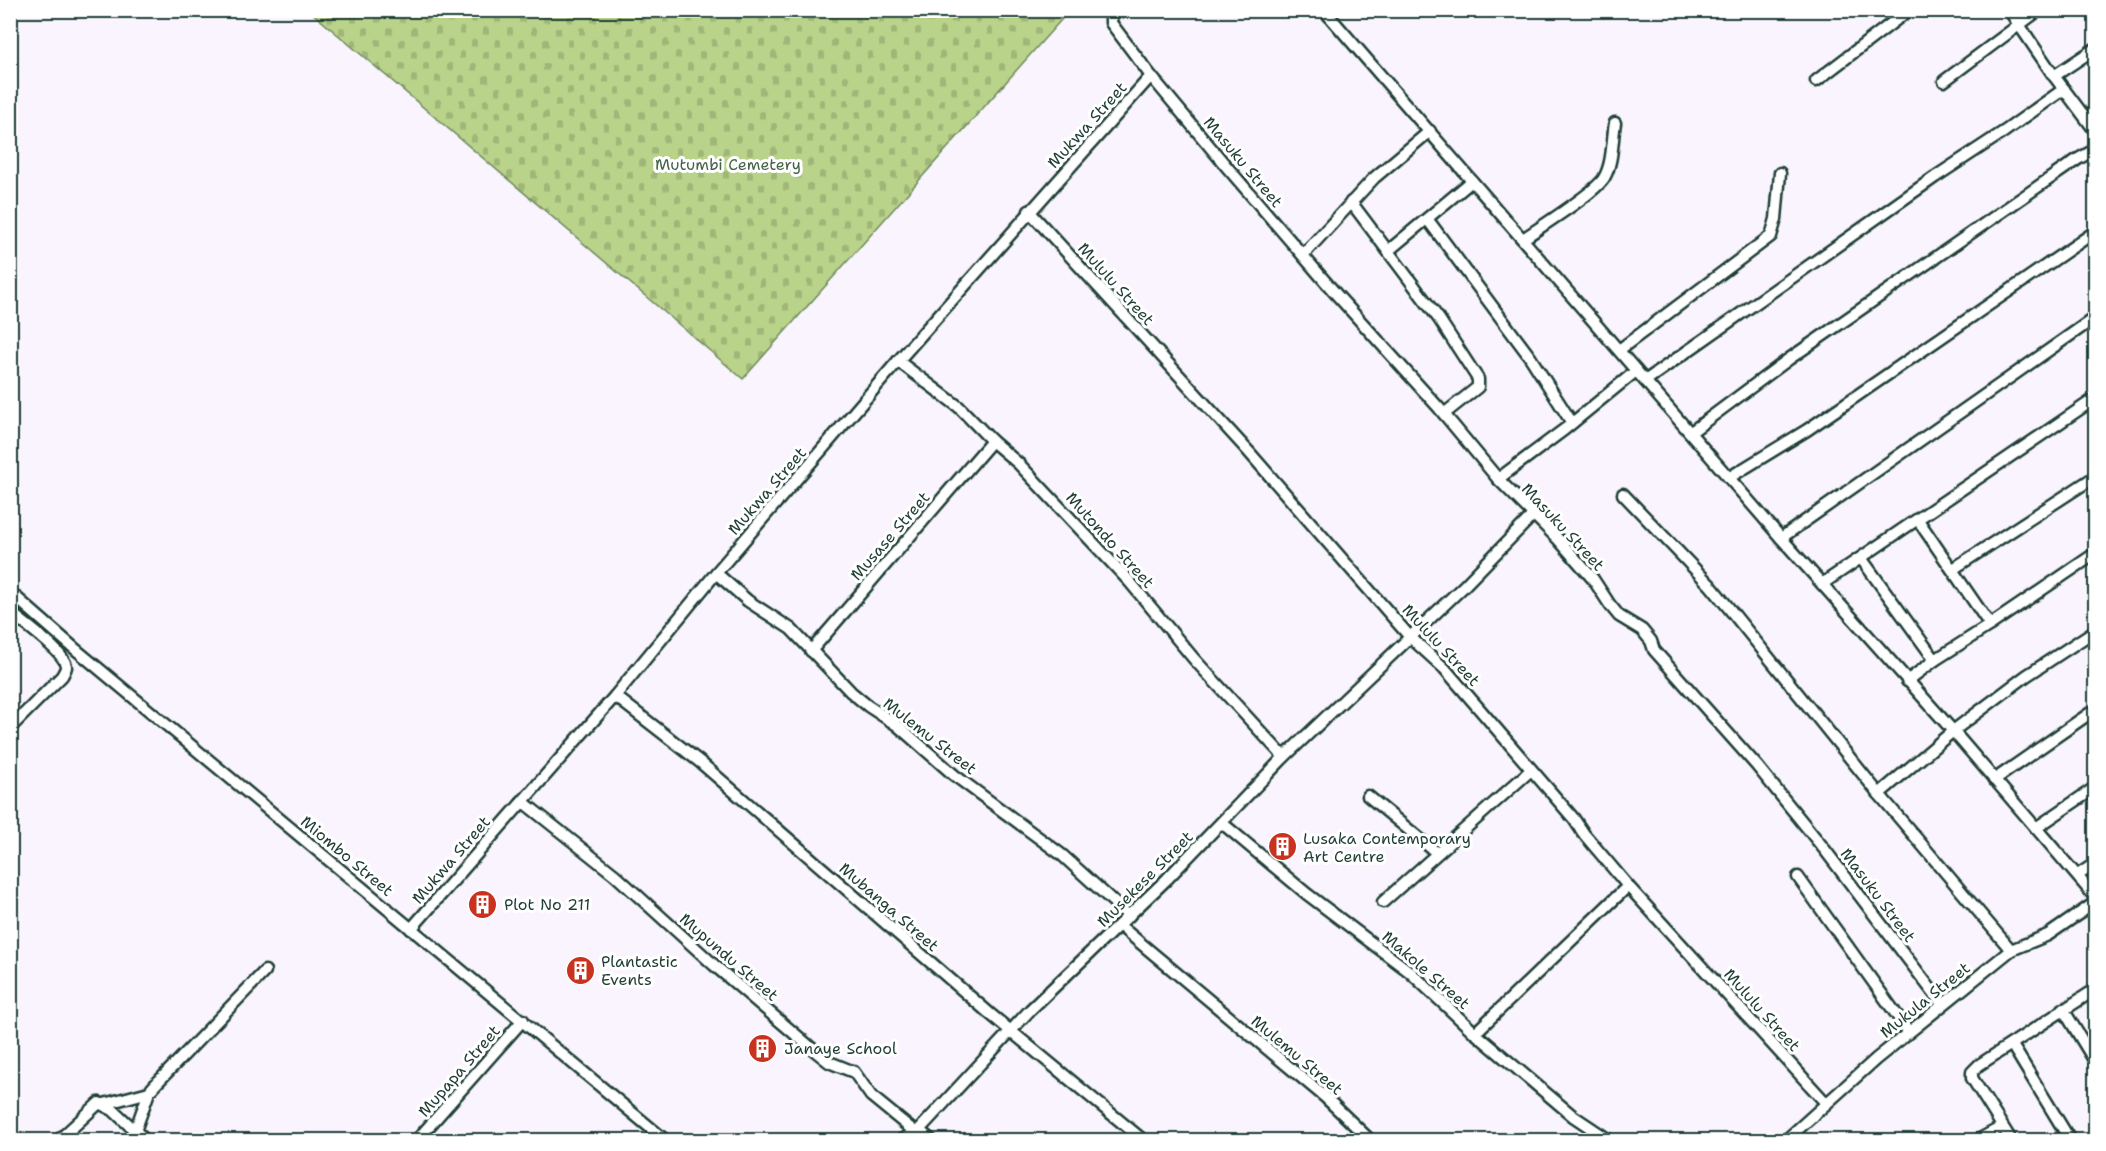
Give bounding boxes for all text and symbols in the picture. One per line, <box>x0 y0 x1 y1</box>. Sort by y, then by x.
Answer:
street label: Mukwa Street <box>1043 77 1131 173</box>
street label: Masuku Street <box>1199 112 1287 212</box>
park label: Mutumbi Cemetery <box>655 154 801 175</box>
street label: Mululu Street <box>1073 238 1159 330</box>
street label: Mukwa Street <box>723 443 811 539</box>
street label: Masuku Street <box>1517 479 1609 575</box>
street label: Musase Street <box>846 487 934 585</box>
street label: Mutondo Street <box>1061 487 1159 593</box>
street label: Mululu Street <box>1398 600 1484 690</box>
street label: Mulemu Street <box>879 693 981 779</box>
street label: Miombo Street <box>296 811 398 901</box>
street label: Mukwa Street <box>407 812 495 908</box>
street label: Musekese Street <box>1092 826 1198 932</box>
place label: Lusaka Contemporary Art Centre <box>1303 828 1471 867</box>
building icon: Lusaka Contemporary Art Centre <box>1266 831 1298 863</box>
street label: Masuku Street <box>1836 844 1920 946</box>
street label: Mubanga Street <box>835 858 943 956</box>
building icon: Plot No 211 <box>467 888 499 920</box>
place label: Plot No 211 <box>504 894 590 915</box>
street label: Mupundu Street <box>675 908 783 1006</box>
street label: Makole Street <box>1378 926 1474 1014</box>
place label: Plantastic Events <box>601 951 678 990</box>
building icon: Plantastic Events <box>564 954 596 986</box>
street label: Mukula Street <box>1876 957 1974 1043</box>
street label: Mululu Street <box>1719 964 1805 1056</box>
street label: Mulemu Street <box>1247 1010 1347 1100</box>
street label: Mupapa Street <box>413 1021 505 1121</box>
building icon: Janaye School <box>747 1032 779 1064</box>
place label: Janaye School <box>784 1038 897 1059</box>

